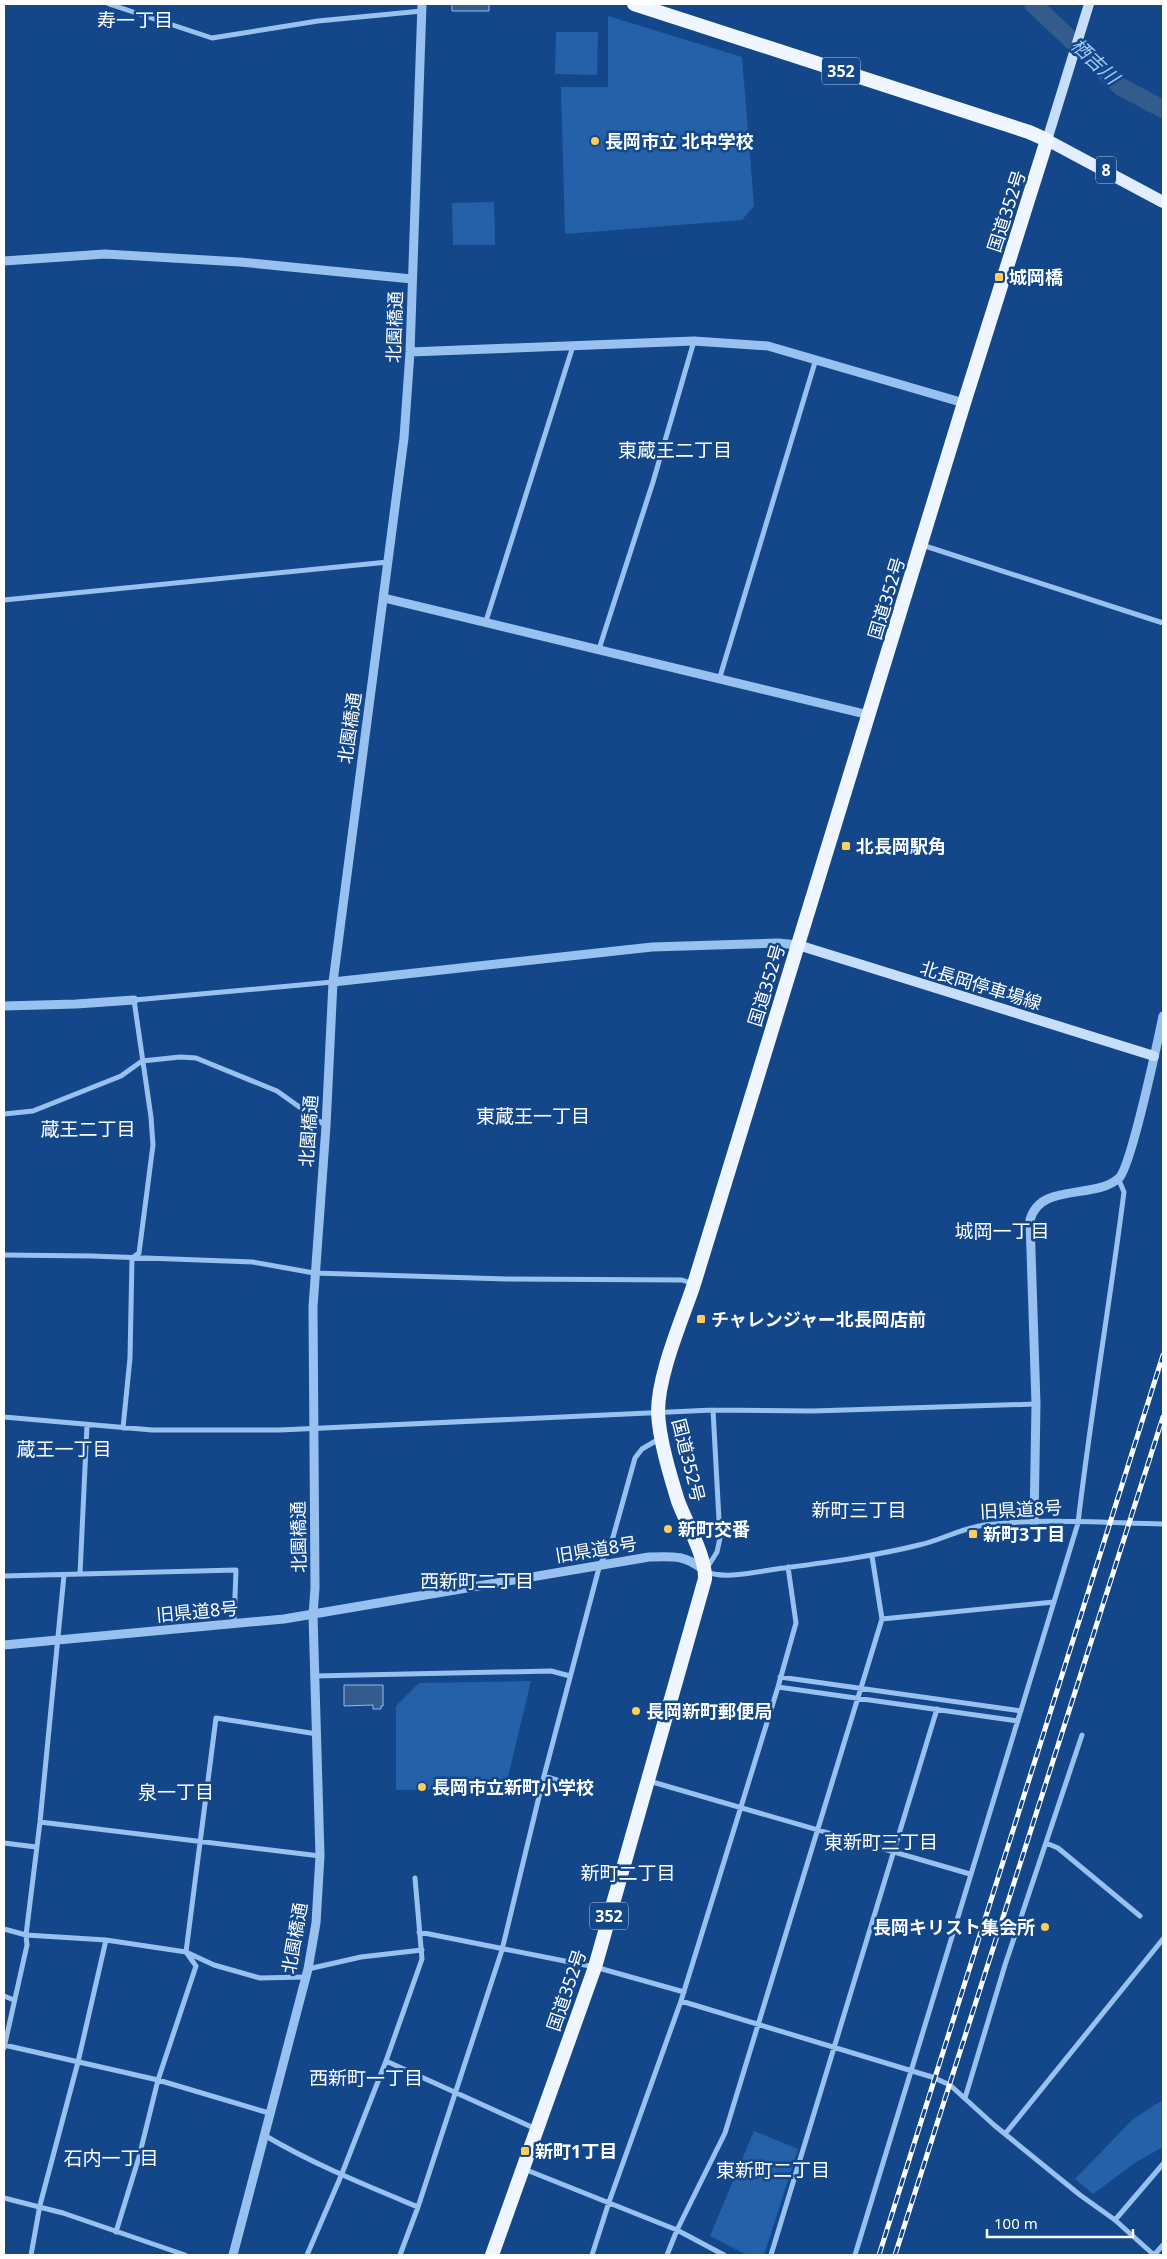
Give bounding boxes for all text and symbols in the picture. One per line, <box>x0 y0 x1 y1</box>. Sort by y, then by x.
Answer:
district label: 寿一丁目 <box>97 7 173 33</box>
water label: 栖吉川 <box>1065 32 1126 91</box>
road number: 352 <box>822 58 860 84</box>
place label: 長岡市立 北中学校 <box>605 129 754 153</box>
marker: 長岡市立 北中学校 <box>589 135 601 147</box>
road number: 8 <box>1096 156 1116 184</box>
street label: 国道352号 <box>981 167 1031 255</box>
place label: 城岡橋 <box>1009 265 1063 289</box>
marker: 城岡橋 <box>993 271 1005 283</box>
street label: 北園橋通 <box>381 291 407 363</box>
district label: 東蔵王二丁目 <box>618 437 732 463</box>
street label: 国道352号 <box>862 554 910 642</box>
street label: 北園橋通 <box>332 691 366 765</box>
place label: 北長岡駅角 <box>856 834 946 858</box>
marker: 北長岡駅角 <box>840 840 852 852</box>
street label: 国道352号 <box>742 941 790 1029</box>
street label: 北長岡停車場線 <box>917 955 1045 1015</box>
street label: 北園橋通 <box>294 1094 322 1168</box>
district label: 東蔵王一丁目 <box>476 1103 590 1129</box>
district label: 蔵王二丁目 <box>40 1116 136 1142</box>
district label: 城岡一丁目 <box>954 1218 1050 1244</box>
place label: チャレンジャー北長岡店前 <box>711 1307 926 1331</box>
marker: チャレンジャー北長岡店前 <box>695 1313 707 1325</box>
street label: 国道352号 <box>667 1416 711 1504</box>
district label: 蔵王一丁目 <box>16 1436 112 1462</box>
street label: 旧県道8号 <box>979 1495 1063 1523</box>
district label: 新町三丁目 <box>811 1497 907 1523</box>
street label: 北園橋通 <box>285 1501 311 1573</box>
place label: 新町交番 <box>678 1517 750 1541</box>
place label: 新町3丁目 <box>983 1522 1065 1546</box>
marker: 新町交番 <box>662 1523 674 1535</box>
marker: 新町3丁目 <box>967 1528 979 1540</box>
street label: 旧県道8号 <box>553 1531 639 1567</box>
district label: 西新町二丁目 <box>420 1568 534 1594</box>
street label: 旧県道8号 <box>155 1595 239 1627</box>
place label: 長岡新町郵便局 <box>646 1699 772 1723</box>
marker: 長岡新町郵便局 <box>630 1705 642 1717</box>
place label: 長岡市立新町小学校 <box>432 1775 594 1799</box>
district label: 泉一丁目 <box>138 1779 214 1805</box>
marker: 長岡市立新町小学校 <box>416 1781 428 1793</box>
district label: 東新町三丁目 <box>824 1829 938 1855</box>
district label: 新町二丁目 <box>580 1860 676 1886</box>
street label: 北園橋通 <box>276 1900 312 1976</box>
road number: 352 <box>590 1902 628 1930</box>
place label: 長岡キリスト集会所 <box>873 1915 1035 1939</box>
marker: 長岡キリスト集会所 <box>1039 1921 1051 1933</box>
street label: 国道352号 <box>541 1946 591 2034</box>
district label: 西新町一丁目 <box>309 2065 423 2091</box>
place label: 新町1丁目 <box>535 2139 617 2163</box>
district label: 石内一丁目 <box>63 2145 159 2171</box>
marker: 新町1丁目 <box>519 2145 531 2157</box>
district label: 東新町二丁目 <box>716 2157 830 2183</box>
scale bar <box>987 2206 1133 2238</box>
text: 100 m <box>994 2213 1038 2233</box>

